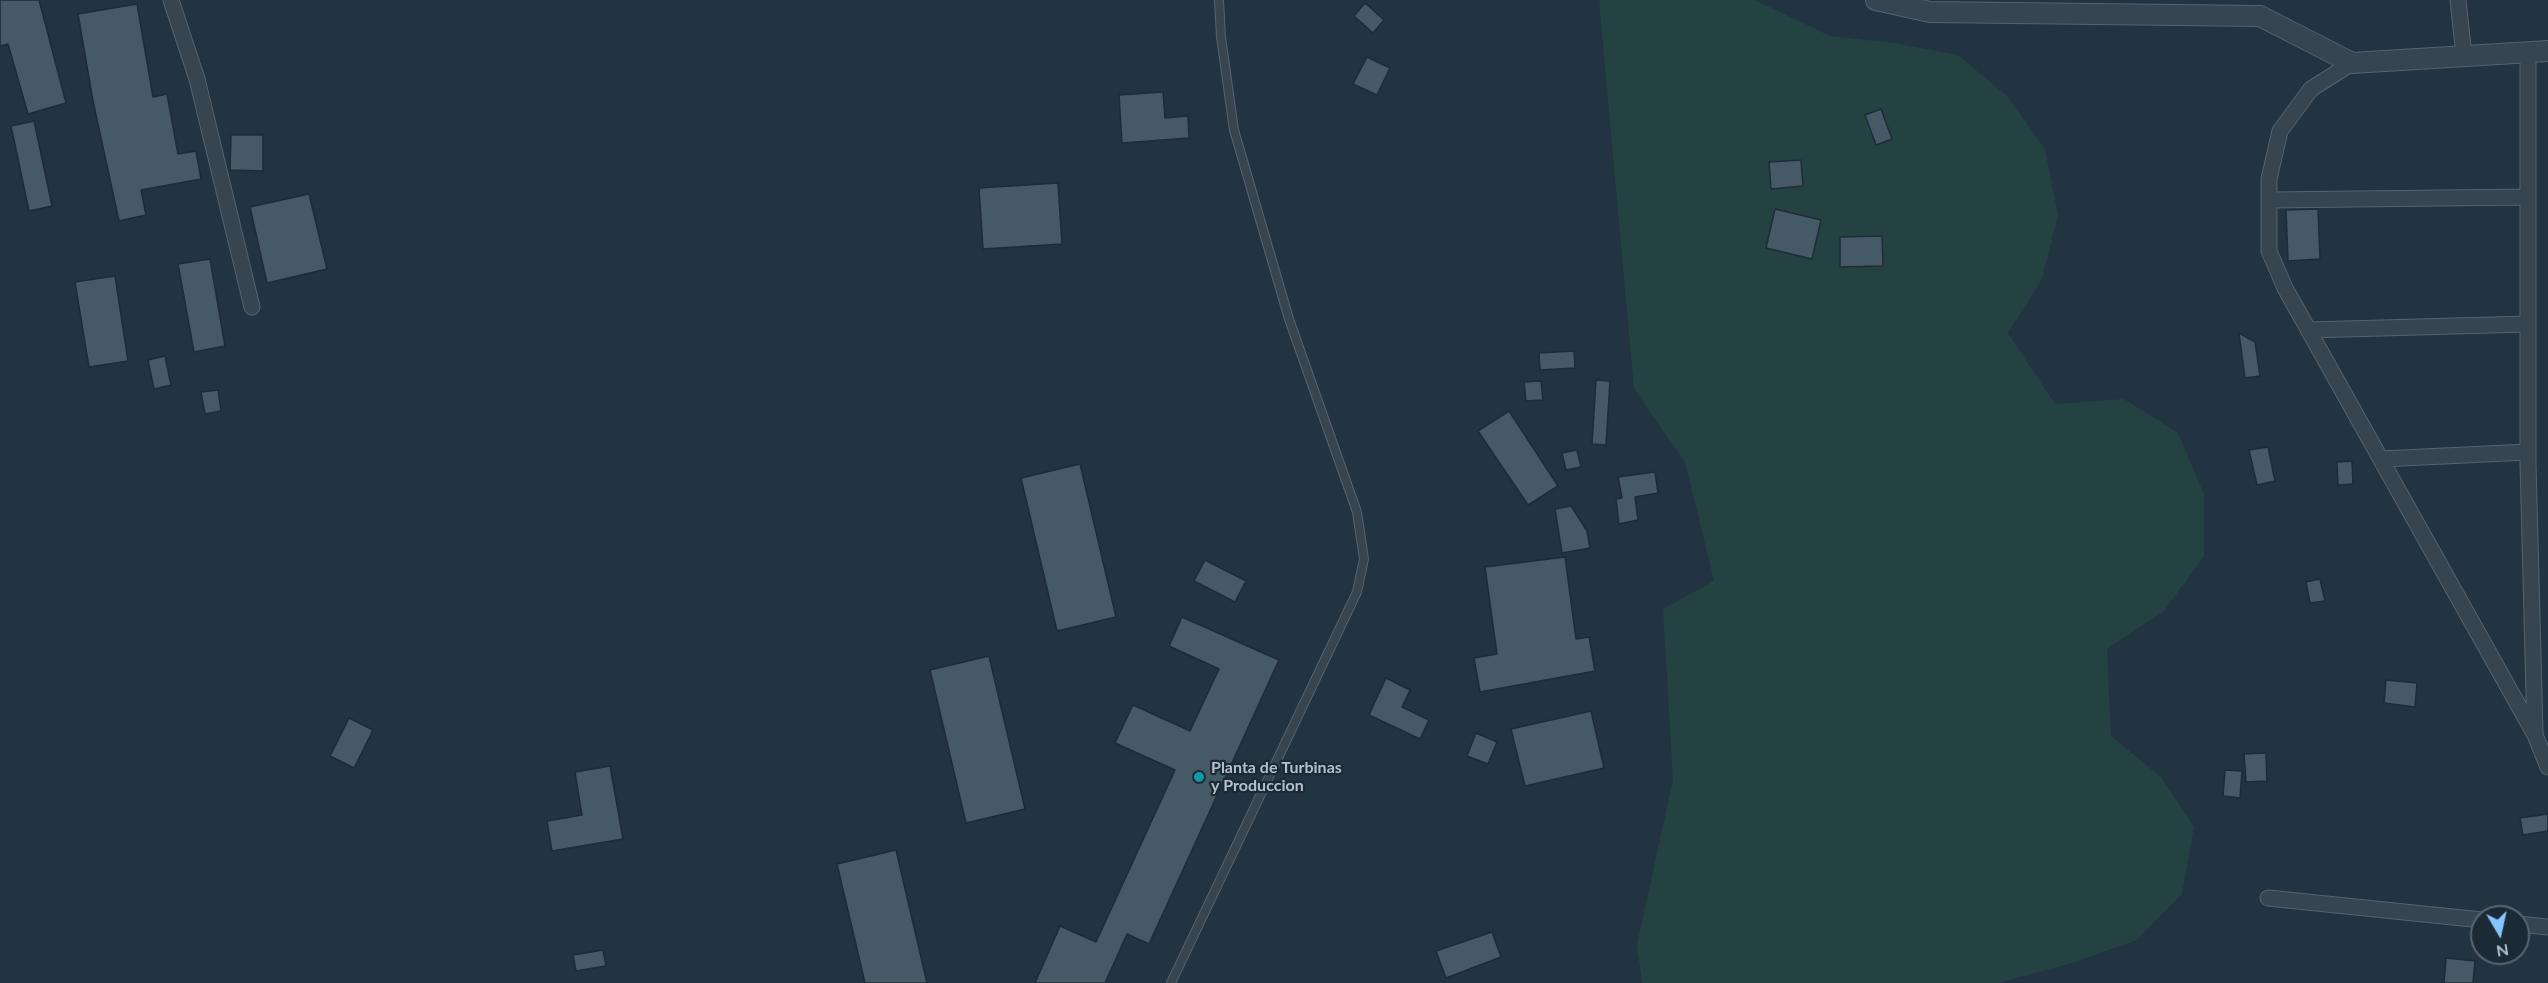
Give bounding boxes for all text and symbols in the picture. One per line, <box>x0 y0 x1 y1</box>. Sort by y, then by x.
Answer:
place label: Planta de Turbinas y Produccion <box>1211 758 1342 796</box>
marker: Planta de Turbinas y Produccion <box>1192 770 1206 784</box>
north arrow <box>2470 905 2530 965</box>
text: N <box>2495 941 2510 962</box>

